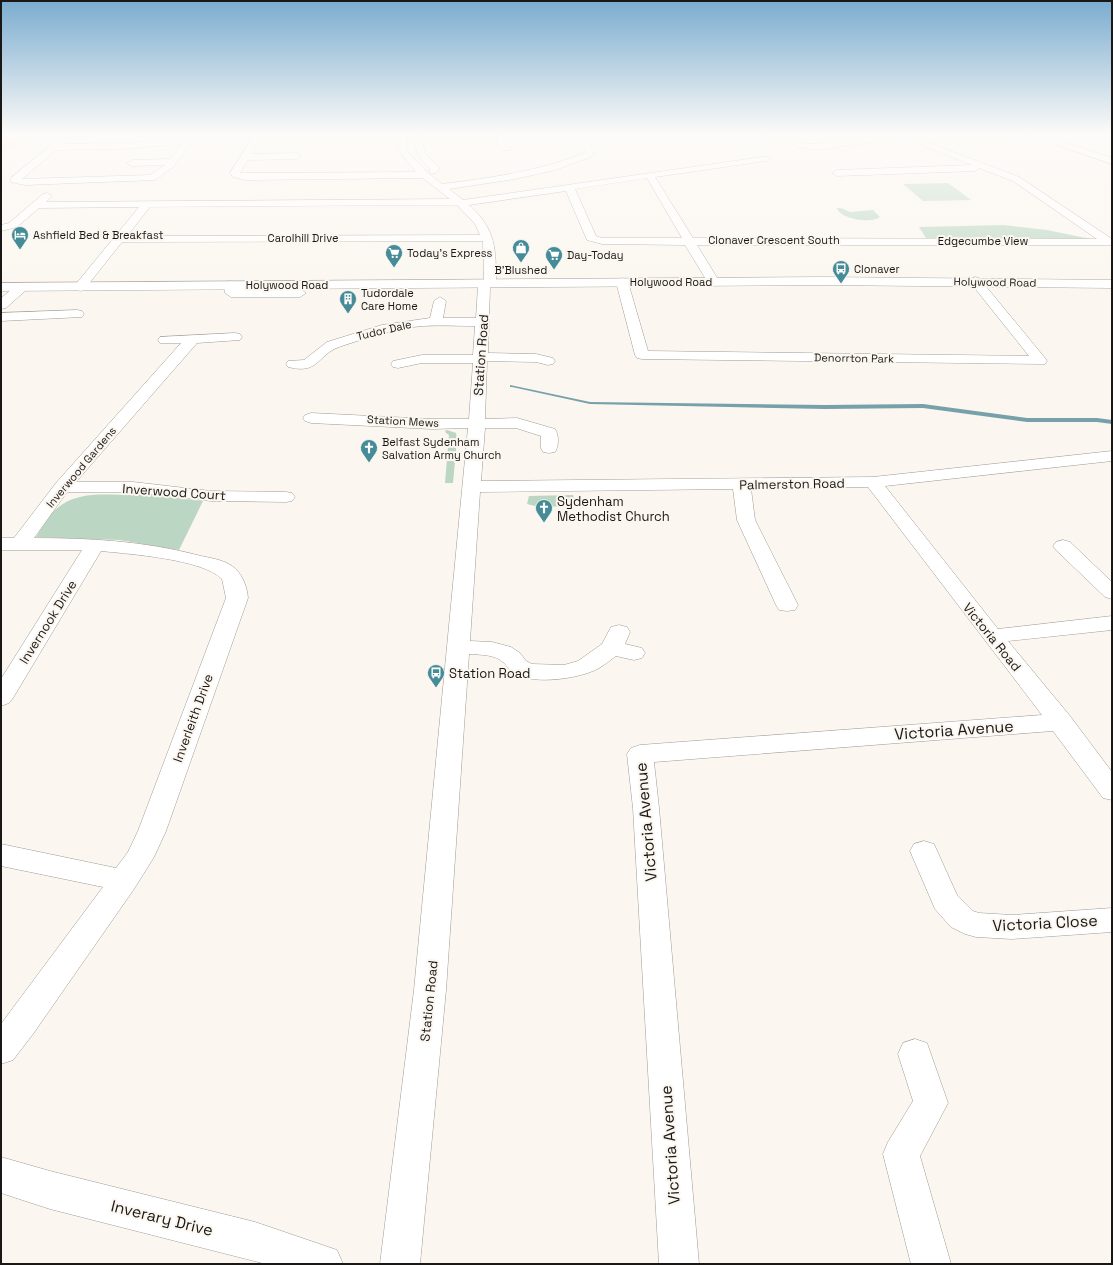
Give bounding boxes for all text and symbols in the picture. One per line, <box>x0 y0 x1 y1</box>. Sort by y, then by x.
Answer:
hotel icon: Ashfield Bed & Breakfast <box>10 225 30 250</box>
place label: Ashfield Bed & Breakfast <box>33 228 164 242</box>
street label: Carolhill Drive <box>268 231 338 245</box>
street label: Clonaver Crescent South <box>708 233 840 247</box>
street label: Edgecumbe View <box>938 234 1028 248</box>
shop icon: B'Blushed <box>511 238 531 263</box>
supermarket icon: Today's Express <box>384 243 404 268</box>
supermarket icon: Day-Today <box>544 245 564 270</box>
place label: Today's Express <box>407 246 493 260</box>
place label: Day-Today <box>567 248 623 262</box>
bus stop icon: Clonaver <box>831 259 851 284</box>
place label: Clonaver <box>854 262 900 276</box>
place label: B'Blushed <box>495 263 547 277</box>
street label: Holywood Road <box>954 274 1036 290</box>
street label: Holywood Road <box>630 275 712 289</box>
street label: Holywood Road <box>246 278 328 292</box>
place label: Tudordale Care Home <box>361 286 418 313</box>
building icon: Tudordale Care Home <box>338 289 358 314</box>
street label: Station Road <box>470 314 492 396</box>
street label: Tudor Dale <box>355 317 413 343</box>
street label: Denorrton Park <box>814 350 894 366</box>
street label: Station Mews <box>367 412 440 430</box>
street label: Inverwood Gardens <box>43 423 119 510</box>
place label: Belfast Sydenham Salvation Army Church <box>382 435 501 462</box>
church icon: Belfast Sydenham Salvation Army Church <box>359 438 379 463</box>
street label: Palmerston Road <box>739 475 845 493</box>
street label: Inverwood Court <box>122 480 226 504</box>
place label: Sydenham Methodist Church <box>557 493 670 525</box>
church icon: Sydenham Methodist Church <box>534 498 554 523</box>
street label: Invernook Drive <box>15 577 81 667</box>
street label: Victoria Road <box>959 599 1025 675</box>
bus stop icon: Station Road <box>426 663 446 688</box>
place label: Station Road <box>449 665 530 682</box>
street label: Inverleith Drive <box>169 671 217 765</box>
street label: Victoria Avenue <box>894 715 1014 745</box>
street label: Victoria Avenue <box>630 762 662 882</box>
street label: Victoria Close <box>992 910 1098 936</box>
street label: Station Road <box>416 960 442 1042</box>
street label: Victoria Avenue <box>655 1085 685 1205</box>
street label: Inverary Drive <box>109 1195 215 1241</box>

